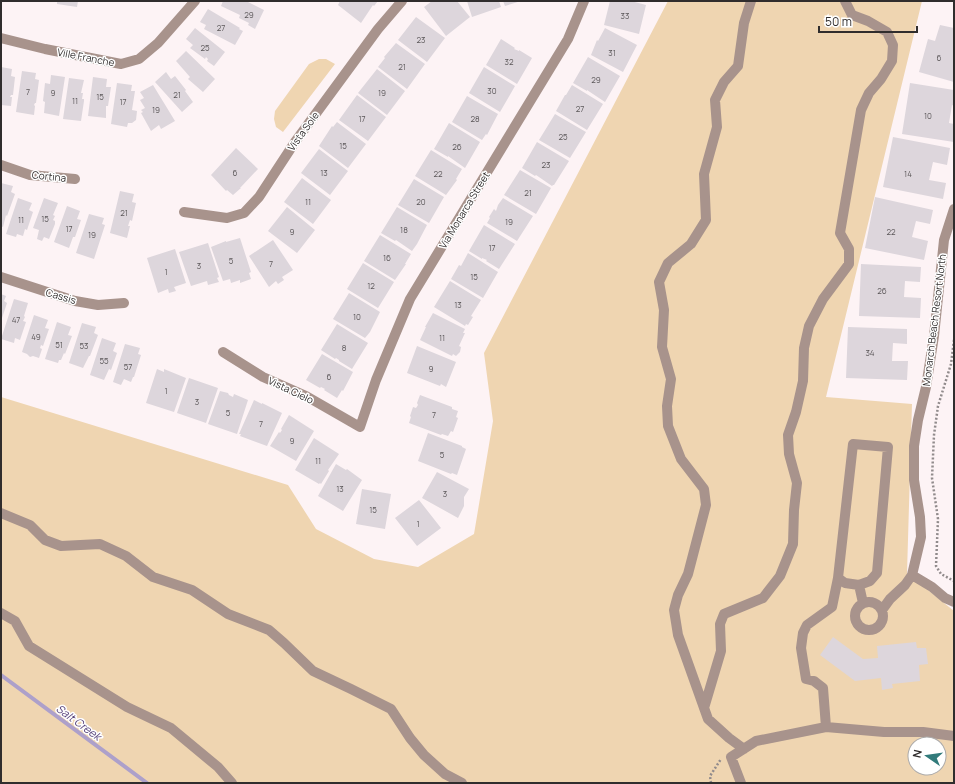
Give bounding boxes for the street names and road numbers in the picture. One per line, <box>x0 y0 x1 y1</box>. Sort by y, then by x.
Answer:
street label: Ville Franche <box>56 45 116 69</box>
street label: Vista Sole <box>284 108 322 153</box>
street label: Cortina <box>31 167 67 185</box>
street label: Via Monarca Street <box>435 169 493 251</box>
street label: Monarch Beach Resort North <box>919 253 949 387</box>
street label: Cassis <box>44 285 78 307</box>
street label: Vista Cielo <box>266 373 316 407</box>

